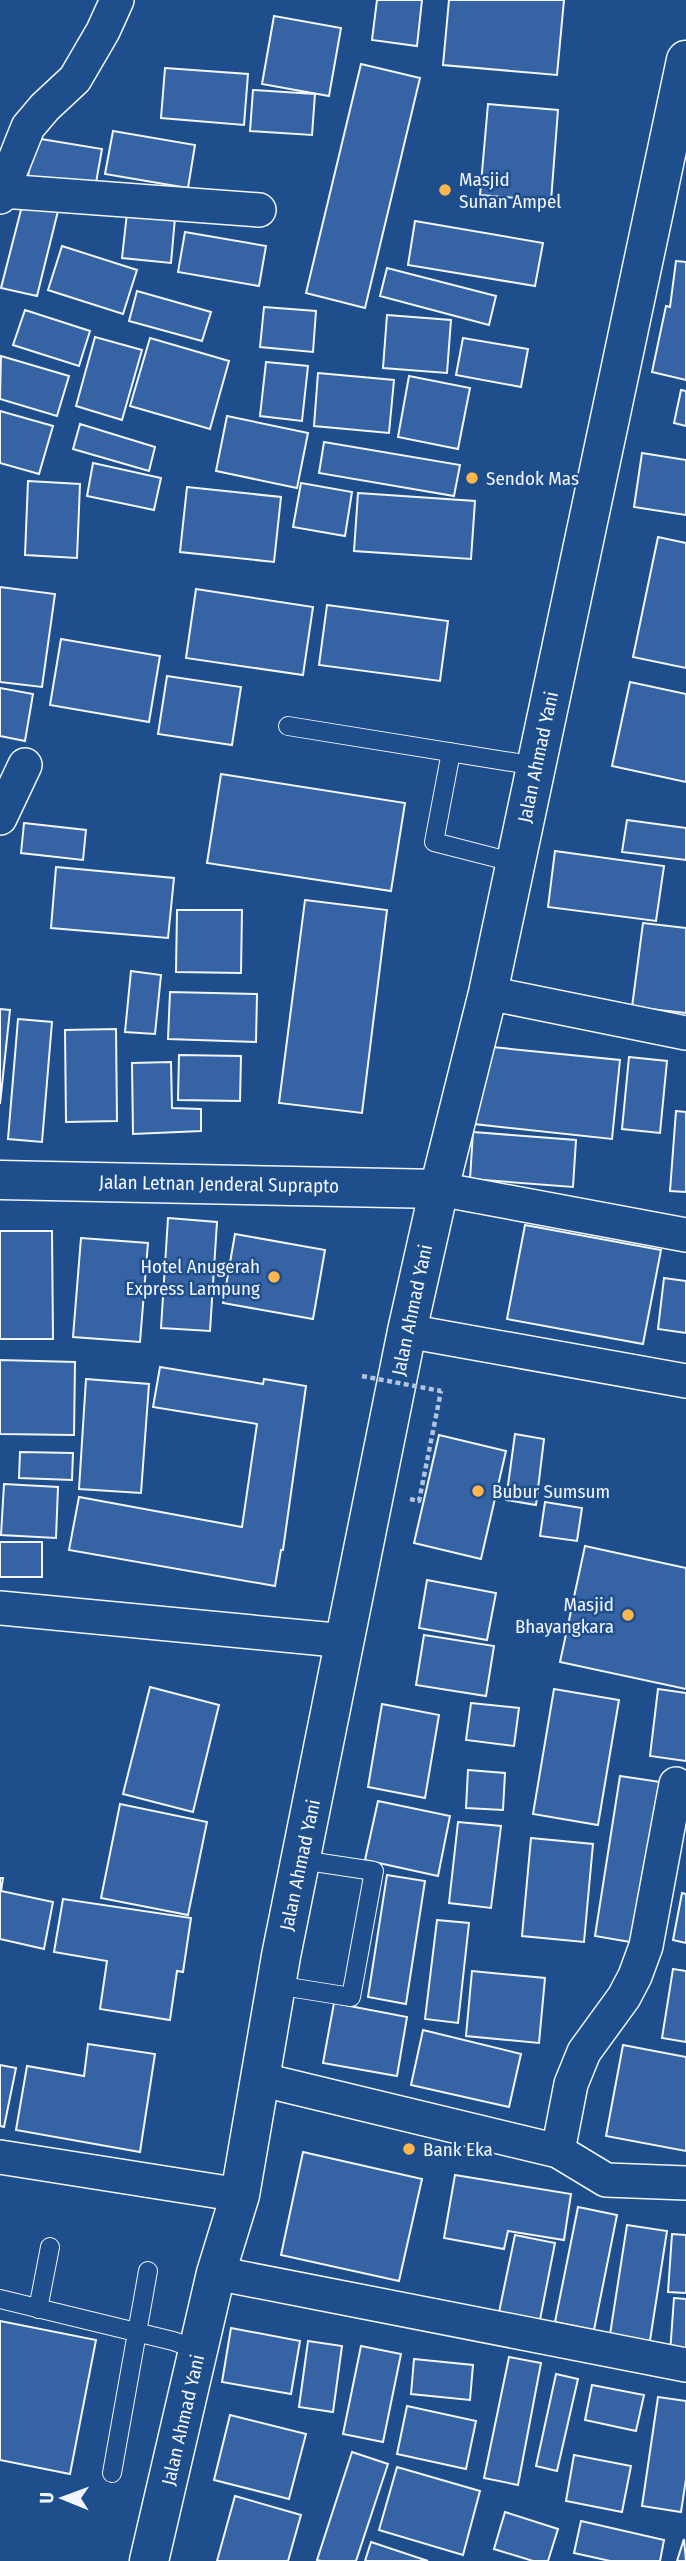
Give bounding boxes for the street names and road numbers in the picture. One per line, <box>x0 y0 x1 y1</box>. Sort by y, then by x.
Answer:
street label: Jalan Ahmad Yani <box>513 689 563 825</box>
street label: Jalan Letnan Jenderal Suprapto <box>99 1170 339 1198</box>
street label: Jalan Ahmad Yani <box>387 1242 437 1378</box>
street label: Jalan Ahmad Yani <box>275 1797 325 1933</box>
street label: Jalan Ahmad Yani <box>157 2352 209 2488</box>

